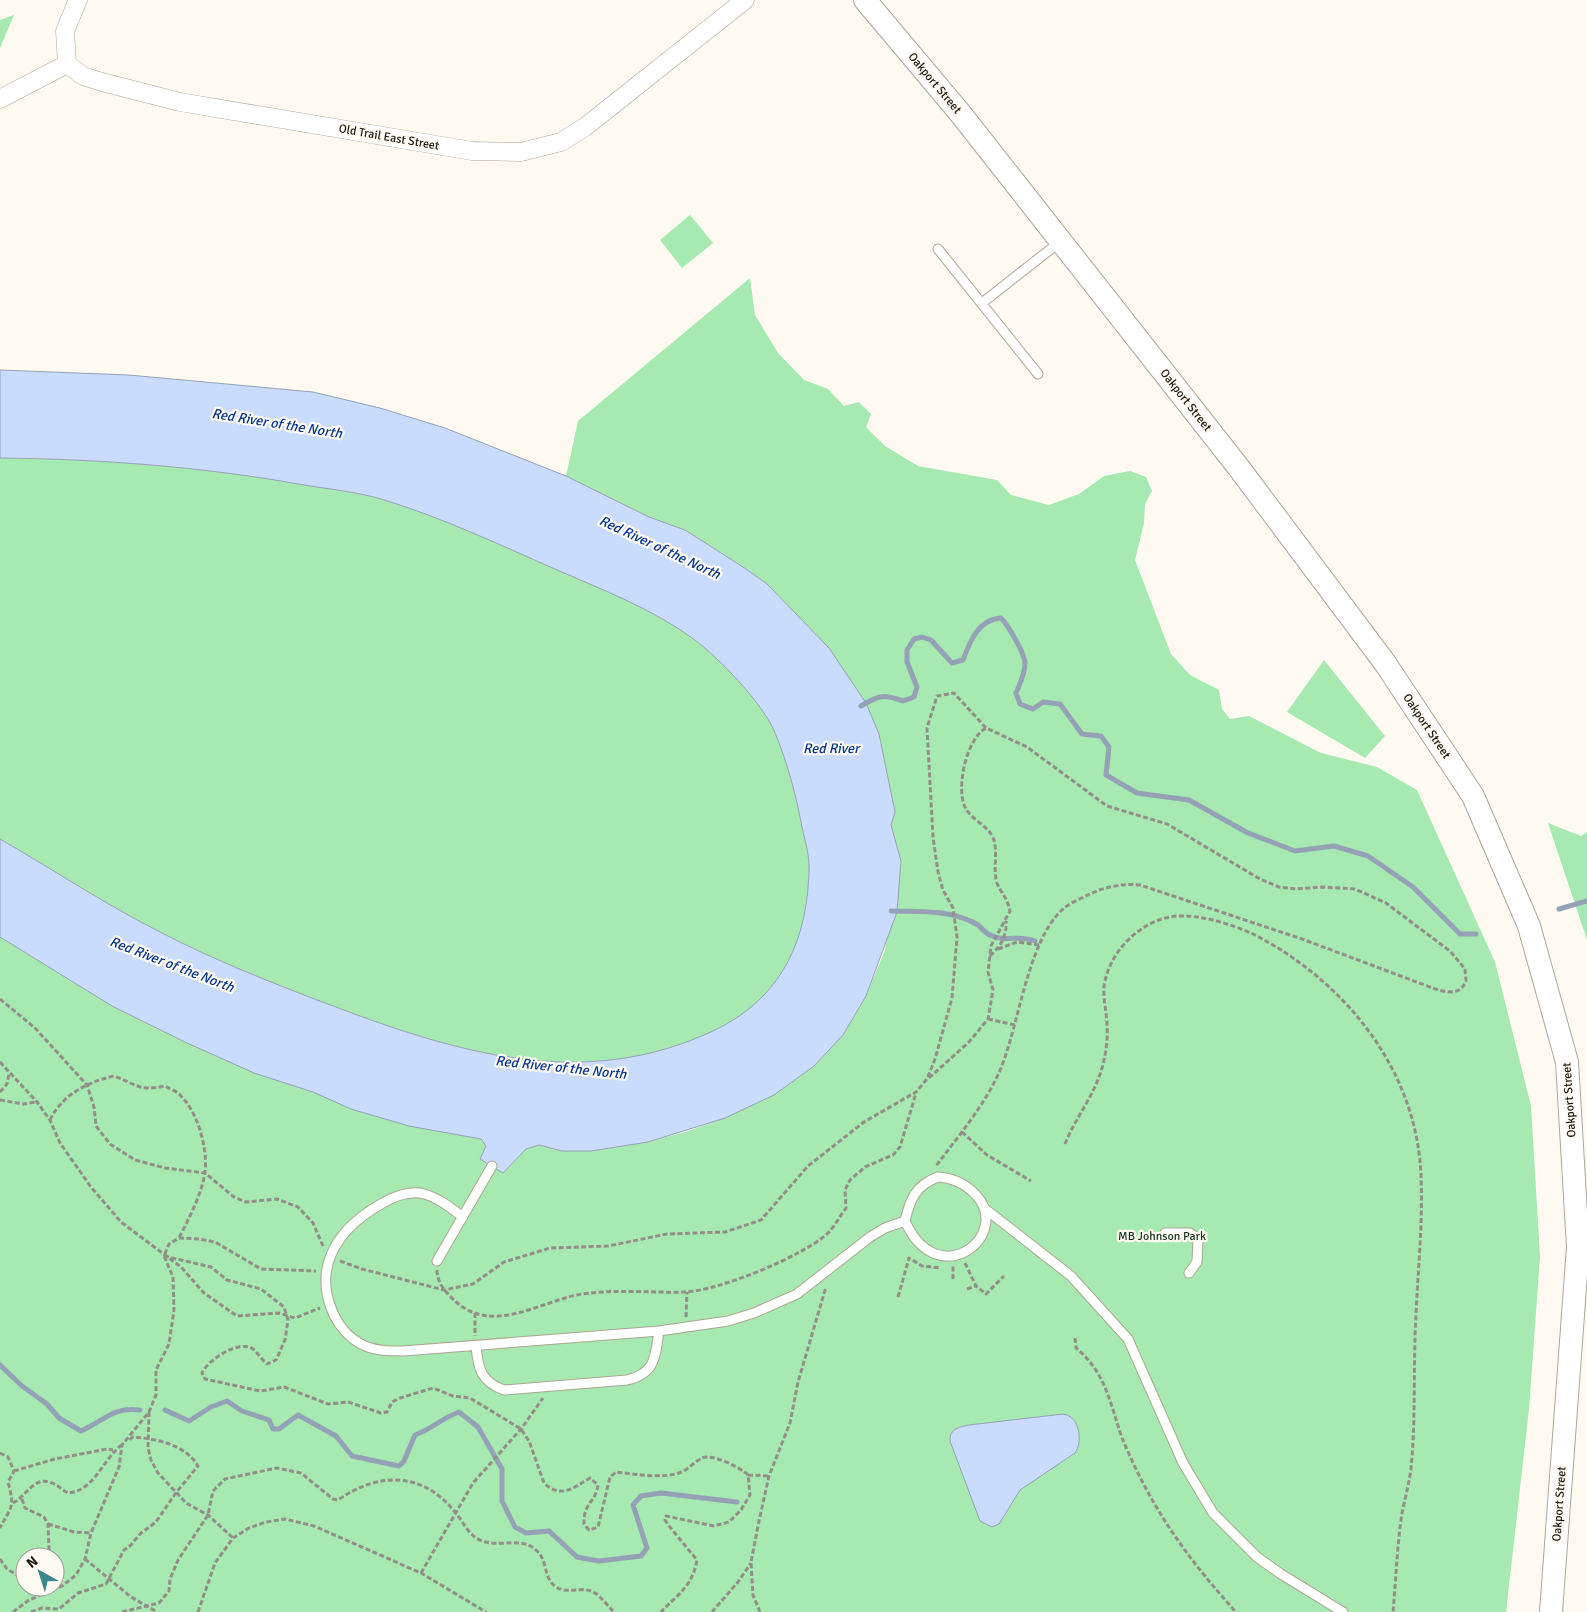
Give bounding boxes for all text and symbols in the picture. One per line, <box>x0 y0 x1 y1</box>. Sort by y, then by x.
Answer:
street label: Oakport Street <box>905 50 965 117</box>
street label: Old Trail East Street <box>338 121 440 154</box>
street label: Oakport Street <box>1157 366 1215 435</box>
water label: Red River of the North <box>211 405 344 442</box>
water label: Red River of the North <box>597 512 723 583</box>
street label: Oakport Street <box>1399 691 1454 762</box>
water label: Red River <box>803 740 861 757</box>
water label: Red River of the North <box>107 933 237 996</box>
water label: Red River of the North <box>495 1052 628 1083</box>
street label: Oakport Street <box>1559 1062 1580 1138</box>
park label: MB Johnson Park <box>1118 1229 1206 1244</box>
street label: Oakport Street <box>1549 1466 1570 1542</box>
north arrow <box>15 1547 65 1597</box>
text: N <box>23 1553 41 1572</box>

